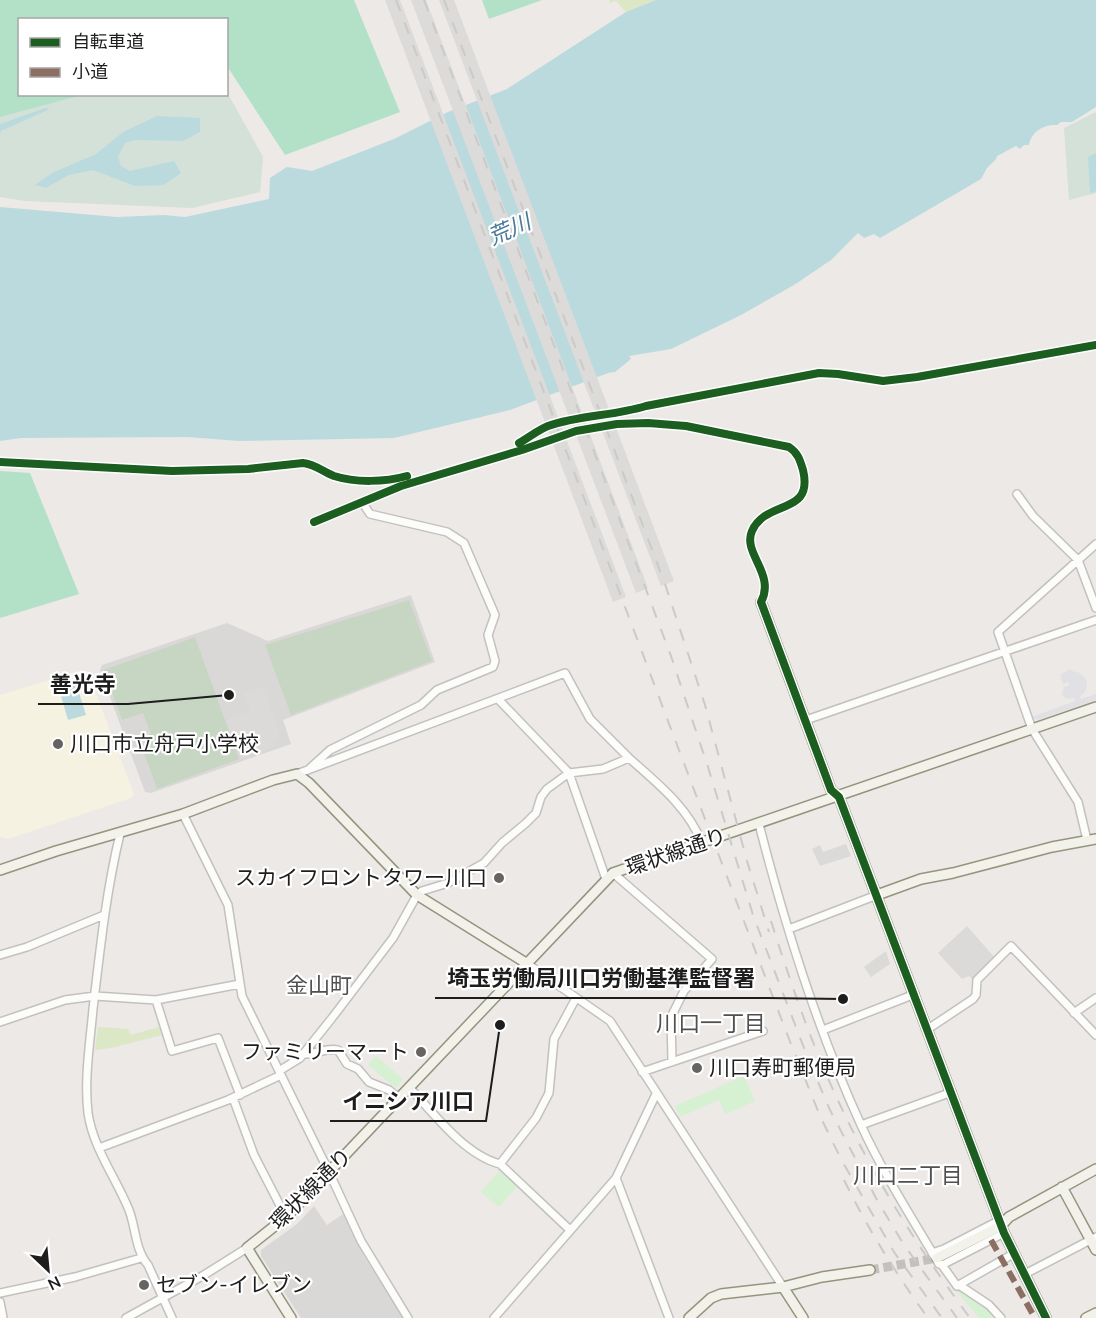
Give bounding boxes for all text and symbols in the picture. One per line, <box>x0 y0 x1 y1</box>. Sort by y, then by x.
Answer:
legend <box>18 18 228 96</box>
text: 自転車道 <box>72 30 144 54</box>
text: 小道 <box>72 60 108 84</box>
water label: 荒川 <box>483 206 537 253</box>
callout: 善光寺 <box>38 664 128 704</box>
text: 善光寺 <box>50 670 116 700</box>
place label: 川口市立舟戸小学校 <box>70 730 259 758</box>
marker: 川口市立舟戸小学校 <box>51 737 65 751</box>
street label: 環状線通り <box>622 822 730 882</box>
place label: スカイフロントタワー川口 <box>235 864 487 892</box>
marker: スカイフロントタワー川口 <box>492 871 506 885</box>
callout: 埼玉労働局川口労働基準監督署 <box>435 958 767 998</box>
text: 埼玉労働局川口労働基準監督署 <box>447 964 755 994</box>
district label: 金山町 <box>286 971 352 1001</box>
district label: 川口一丁目 <box>656 1009 766 1039</box>
place label: ファミリーマート <box>241 1038 409 1066</box>
marker: ファミリーマート <box>414 1045 428 1059</box>
place label: 川口寿町郵便局 <box>709 1054 856 1082</box>
marker: 川口寿町郵便局 <box>690 1061 704 1075</box>
callout: イニシア川口 <box>330 1081 486 1121</box>
text: イニシア川口 <box>342 1087 474 1117</box>
street label: 環状線通り <box>264 1142 358 1236</box>
district label: 川口二丁目 <box>853 1161 963 1191</box>
north arrow <box>18 1240 78 1300</box>
text: N <box>44 1270 64 1295</box>
place label: セブン-イレブン <box>156 1271 312 1299</box>
marker: セブン-イレブン <box>137 1278 151 1292</box>

